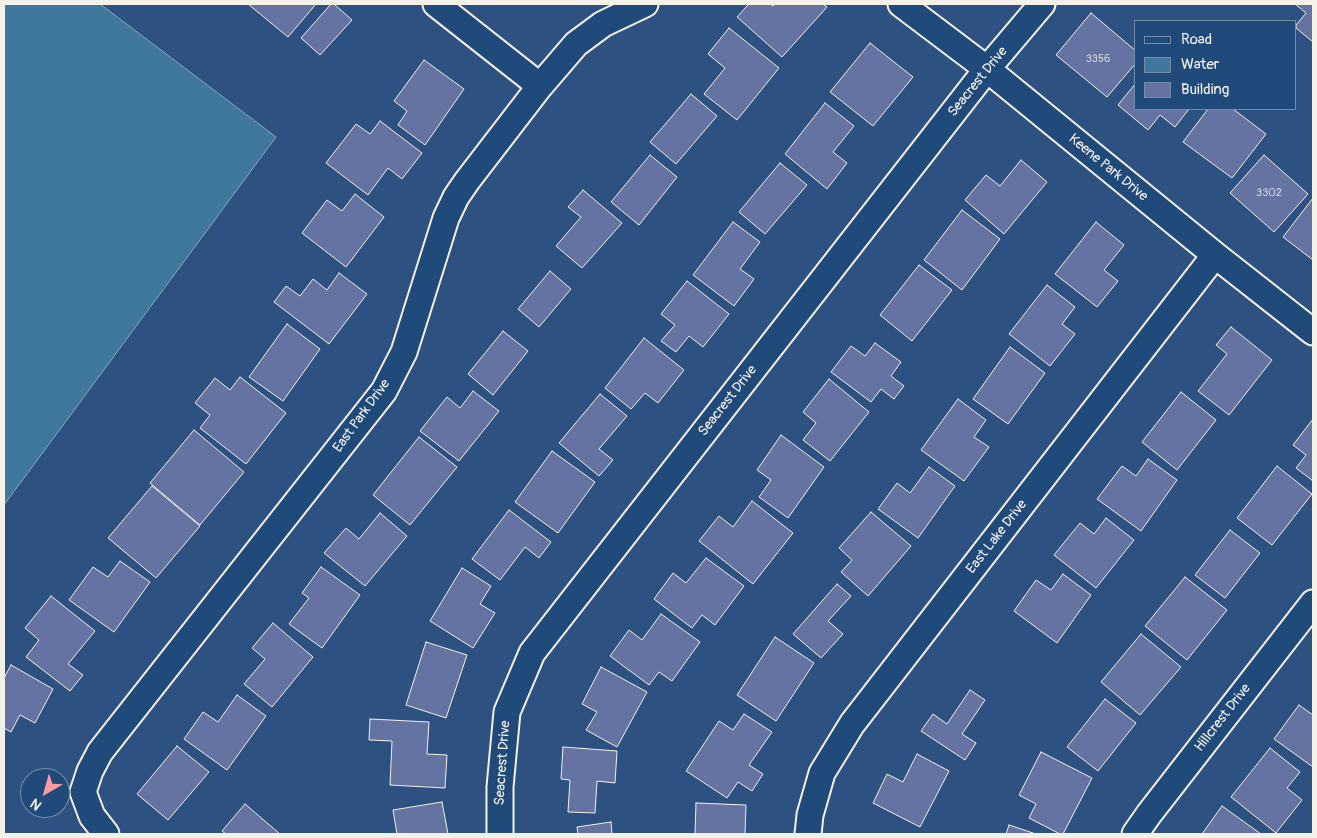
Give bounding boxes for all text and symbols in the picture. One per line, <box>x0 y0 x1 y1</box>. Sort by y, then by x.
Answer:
legend <box>1134 20 1297 110</box>
text: Road <box>1181 30 1212 49</box>
street label: Seacrest Drive <box>945 44 1011 120</box>
house number: 3356 <box>1086 52 1110 66</box>
text: Water <box>1181 55 1219 74</box>
text: Building <box>1181 80 1229 99</box>
street label: Keene Park Drive <box>1065 131 1151 205</box>
house number: 3302 <box>1256 186 1282 200</box>
street label: Seacrest Drive <box>695 362 761 440</box>
street label: East Park Drive <box>330 376 394 456</box>
street label: East Lake Drive <box>963 497 1031 577</box>
street label: Hillcrest Drive <box>1191 681 1255 755</box>
street label: Seacrest Drive <box>492 720 514 806</box>
north arrow <box>20 768 70 818</box>
text: N <box>27 795 45 814</box>

